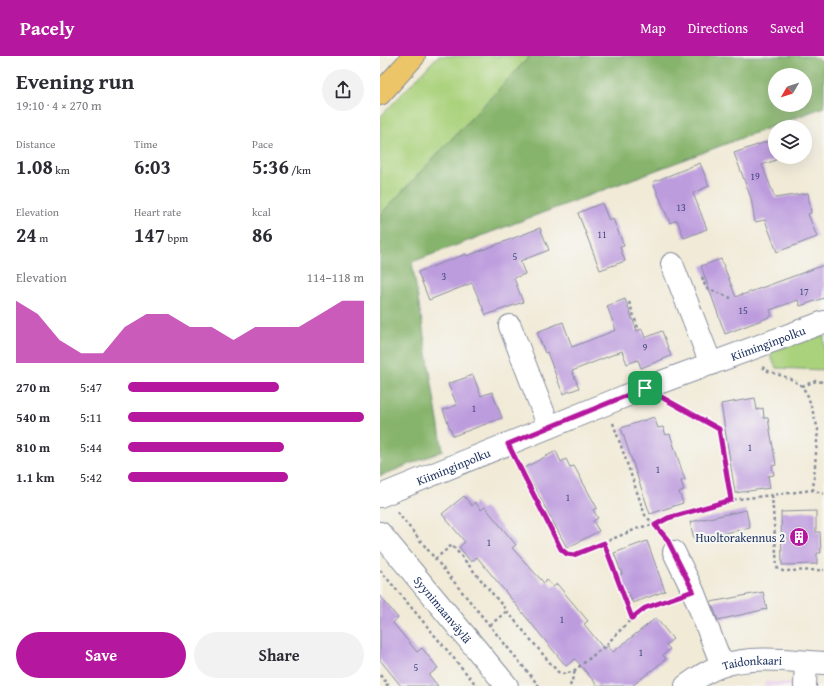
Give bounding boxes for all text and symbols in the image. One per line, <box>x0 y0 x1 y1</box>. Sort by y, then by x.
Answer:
text: Pacely <box>20 14 75 42</box>
text: Map <box>640 18 666 38</box>
text: Directions <box>688 18 748 38</box>
text: Saved <box>770 18 804 38</box>
text: Evening run <box>16 65 134 97</box>
north arrow <box>768 68 812 112</box>
map controls <box>768 68 812 164</box>
button: share <box>322 69 364 111</box>
text: 19:10 · 4 × 270 m <box>16 96 102 115</box>
button: layers <box>768 120 812 164</box>
text: Distance <box>16 136 55 152</box>
text: Time <box>134 136 157 152</box>
text: Pace <box>252 136 273 152</box>
text: 1.08 <box>16 152 53 181</box>
text: 6:03 <box>134 152 171 181</box>
text: 5:36 <box>252 152 289 181</box>
text: km <box>53 162 70 178</box>
text: /km <box>289 162 311 178</box>
house number: 19 <box>750 169 760 184</box>
house number: 13 <box>676 200 686 215</box>
text: Elevation <box>16 204 59 220</box>
text: Heart rate <box>134 204 181 220</box>
text: kcal <box>252 204 271 220</box>
text: 24 <box>16 220 37 249</box>
text: 147 <box>134 220 165 249</box>
text: 86 <box>252 220 273 249</box>
house number: 11 <box>597 227 607 242</box>
text: m <box>37 230 48 246</box>
text: bpm <box>165 230 188 246</box>
house number: 5 <box>513 249 518 264</box>
text: Elevation <box>16 268 67 287</box>
text: 114–118 m <box>307 268 364 287</box>
house number: 3 <box>442 269 447 284</box>
house number: 17 <box>799 284 809 299</box>
house number: 15 <box>738 303 748 318</box>
street label: Kiiminginpolku <box>728 321 808 364</box>
house number: 9 <box>643 340 648 355</box>
pin <box>628 371 662 405</box>
icon: arrive <box>634 377 656 399</box>
text: 270 m <box>16 378 50 397</box>
text: 5:47 <box>80 378 102 397</box>
house number: 1 <box>472 401 477 416</box>
text: 540 m <box>16 408 50 427</box>
text: 5:11 <box>80 408 102 427</box>
text: 810 m <box>16 438 50 457</box>
text: 5:44 <box>80 438 102 457</box>
house number: 1 <box>748 440 753 455</box>
street label: Kiiminginpolku <box>414 443 493 489</box>
house number: 1 <box>656 462 661 477</box>
text: 1.1 km <box>16 468 55 487</box>
text: 5:42 <box>80 468 102 487</box>
house number: 1 <box>566 490 571 505</box>
building icon: Huoltorakennus 2 <box>788 526 810 548</box>
place label: Huoltorakennus 2 <box>696 529 785 546</box>
house number: 1 <box>487 535 492 550</box>
street label: Syynimaanväylä <box>410 572 476 647</box>
house number: 1 <box>560 612 565 627</box>
button: Save <box>16 632 186 678</box>
button: Share <box>194 632 364 678</box>
house number: 1 <box>639 645 644 660</box>
street label: Taidonkaari <box>720 651 783 674</box>
house number: 5 <box>414 660 419 675</box>

